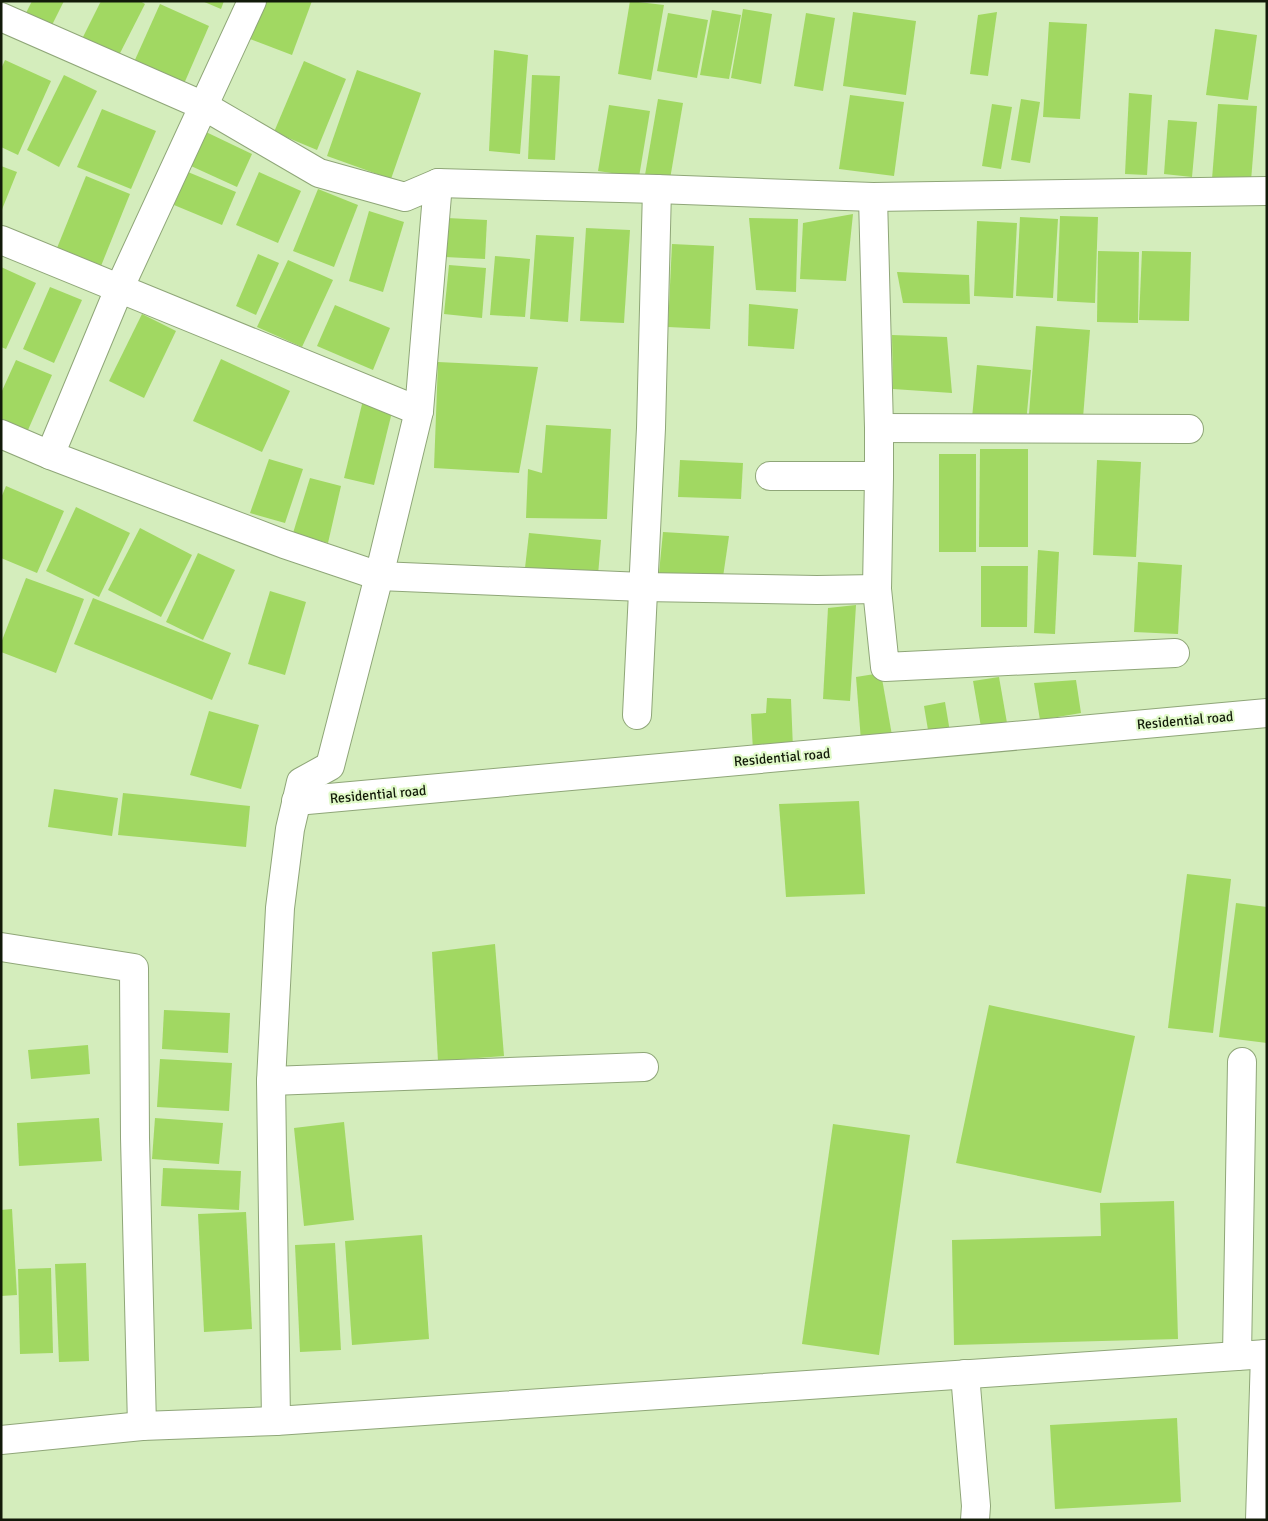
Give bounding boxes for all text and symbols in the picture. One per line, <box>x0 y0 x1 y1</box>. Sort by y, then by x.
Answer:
street label: Residential road <box>1136 708 1234 733</box>
street label: Residential road <box>733 745 831 770</box>
street label: Residential road <box>329 782 427 807</box>

